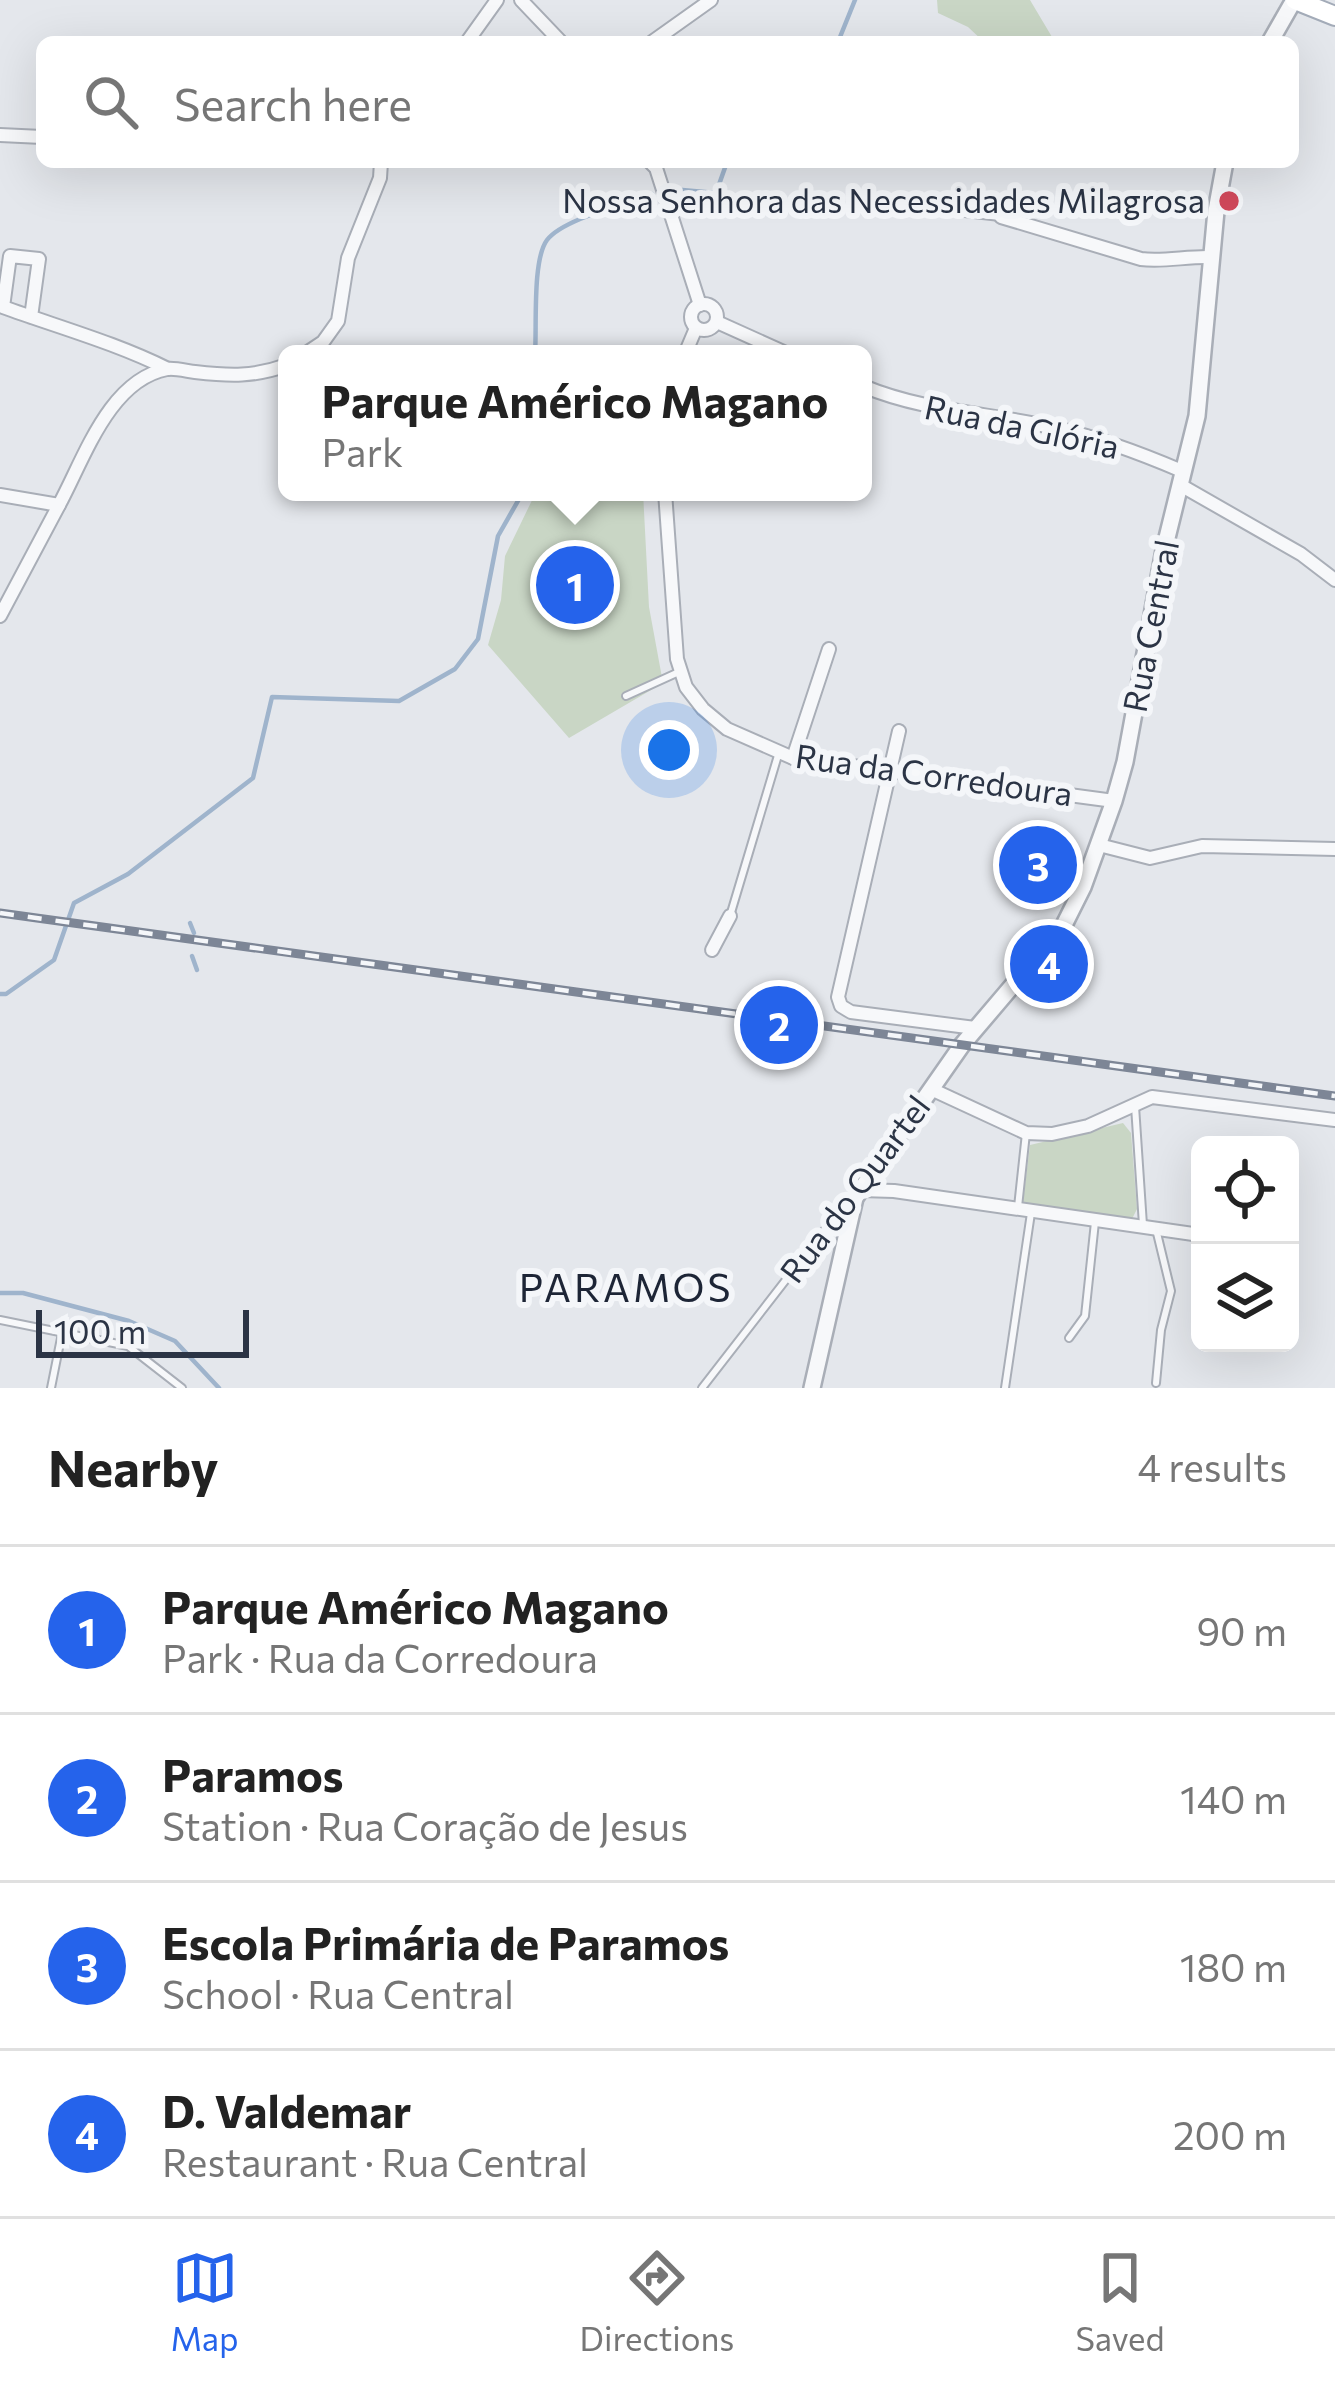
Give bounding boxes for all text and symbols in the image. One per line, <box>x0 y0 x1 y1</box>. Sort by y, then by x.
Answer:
search box <box>36 36 1299 168</box>
icon: search <box>78 69 144 135</box>
text: Search here <box>174 75 412 130</box>
place label: Nossa Senhora das Necessidades Milagrosa <box>562 179 1205 220</box>
marker: Nossa Senhora das Necessidades Milagrosa <box>1216 188 1242 214</box>
popup <box>278 345 872 501</box>
text: Parque Américo Magano <box>322 372 828 427</box>
street label: Rua da Glória <box>921 385 1123 466</box>
text: Park <box>322 427 403 475</box>
street label: Rua Central <box>1113 536 1186 715</box>
pin: 1 <box>536 540 614 630</box>
your location <box>639 720 699 780</box>
street label: Rua da Corredoura <box>793 734 1075 813</box>
pin: 3 <box>999 820 1077 910</box>
pin: 4 <box>1010 919 1088 1009</box>
pin: 2 <box>740 980 818 1070</box>
street label: Rua do Quartel <box>770 1086 938 1290</box>
map controls <box>1191 1136 1299 1352</box>
button: locate <box>1191 1136 1299 1244</box>
button: layers <box>1191 1244 1299 1352</box>
district label: PARAMOS <box>519 1262 733 1310</box>
scale bar <box>36 1304 249 1357</box>
text: 100 m <box>54 1310 146 1351</box>
text: Nearby <box>48 1435 218 1498</box>
text: 4 results <box>1137 1442 1287 1490</box>
text: Parque Américo Magano <box>162 1578 669 1633</box>
text: 1 <box>78 1606 96 1654</box>
text: 90 m <box>1196 1606 1287 1654</box>
text: Park · Rua da Corredoura <box>162 1633 598 1681</box>
text: Paramos <box>162 1746 343 1801</box>
text: 2 <box>76 1774 98 1822</box>
text: 140 m <box>1180 1774 1287 1822</box>
text: Station · Rua Coração de Jesus <box>162 1801 688 1849</box>
text: Escola Primária de Paramos <box>162 1914 729 1969</box>
text: 3 <box>76 1942 98 1990</box>
text: 180 m <box>1180 1942 1287 1990</box>
text: School · Rua Central <box>162 1969 514 2017</box>
text: D. Valdemar <box>162 2082 411 2137</box>
text: 4 <box>75 2110 99 2158</box>
text: 200 m <box>1173 2110 1287 2158</box>
text: Restaurant · Rua Central <box>162 2137 588 2185</box>
tab: Map <box>171 2245 239 2358</box>
tab: Directions <box>580 2245 734 2358</box>
tab: Saved <box>1075 2245 1164 2358</box>

